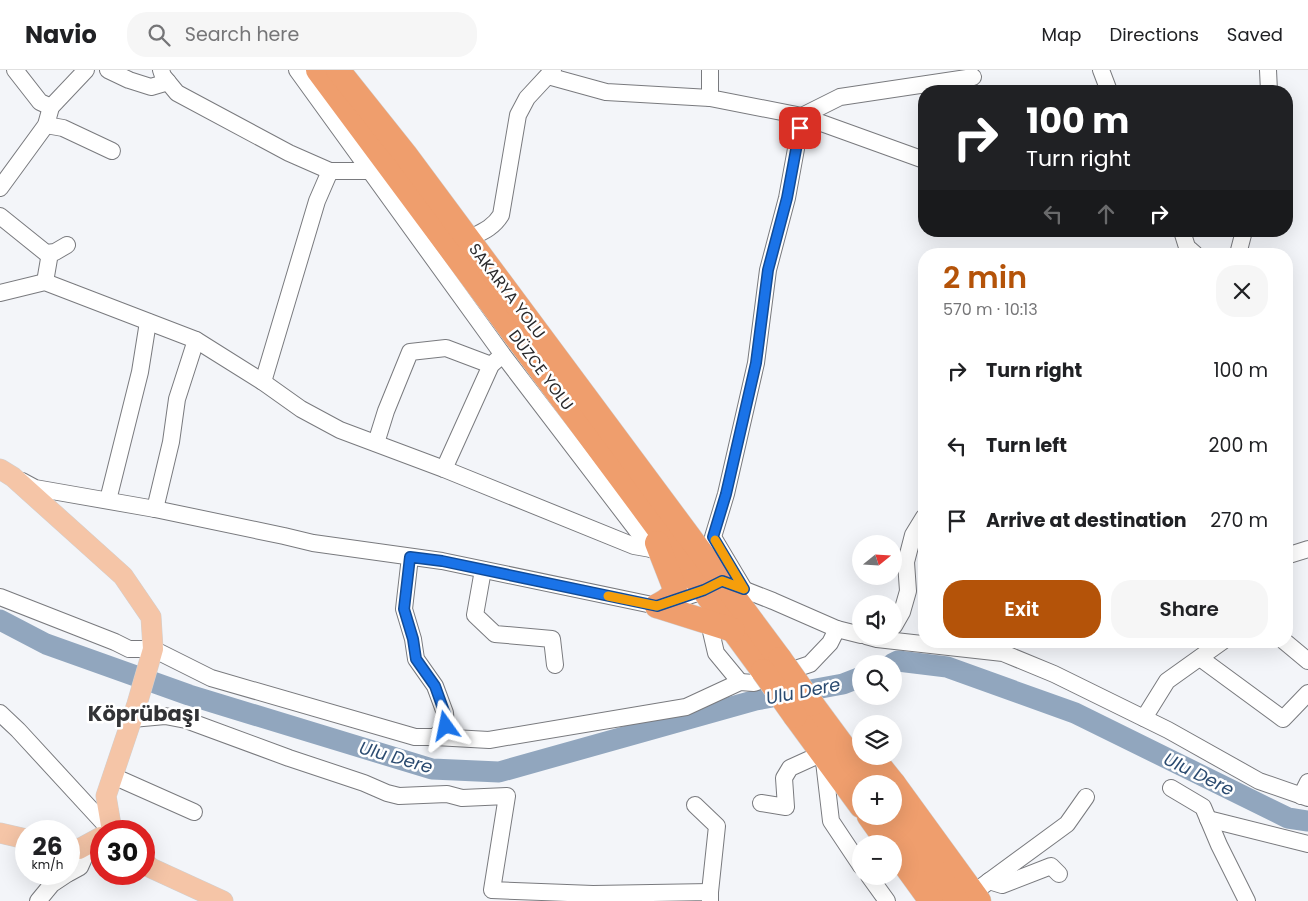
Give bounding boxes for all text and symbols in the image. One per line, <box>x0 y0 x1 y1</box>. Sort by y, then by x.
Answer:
search box <box>127 12 477 57</box>
text: Navio <box>25 18 97 51</box>
icon: search <box>145 21 173 49</box>
text: Search here <box>185 21 299 48</box>
text: Map <box>1042 22 1081 47</box>
text: Directions <box>1109 22 1199 47</box>
text: Saved <box>1227 22 1283 47</box>
text: 100 m <box>1026 96 1129 145</box>
icon: right <box>943 105 1008 170</box>
pin <box>779 107 821 149</box>
icon: arrive <box>786 114 814 142</box>
text: Turn right <box>1026 143 1131 174</box>
icon: left <box>1039 200 1067 228</box>
icon: ahead <box>1092 200 1120 228</box>
icon: right <box>1145 200 1173 228</box>
street label: SAKARYA YOLU <box>463 238 551 344</box>
text: 2 min <box>943 256 1027 299</box>
button: close <box>1216 265 1268 317</box>
text: 570 m · 10:13 <box>943 298 1038 321</box>
street label: DÜZCE YOLU <box>503 325 579 415</box>
icon: right <box>943 357 971 385</box>
text: Turn right <box>986 357 1082 384</box>
text: 100 m <box>1213 357 1268 384</box>
icon: left <box>943 432 971 460</box>
text: Turn left <box>986 432 1067 459</box>
text: 200 m <box>1209 432 1268 459</box>
icon: arrive <box>943 507 971 535</box>
text: Arrive at destination <box>986 507 1187 534</box>
text: 270 m <box>1210 507 1268 534</box>
north arrow <box>852 535 902 585</box>
map controls <box>852 535 902 885</box>
button: Exit <box>943 580 1101 638</box>
button: Share <box>1111 580 1268 638</box>
button: sound <box>852 595 902 645</box>
button: search <box>852 655 902 705</box>
water label: Ulu Dere <box>764 672 842 710</box>
district label: Köprübaşı <box>88 699 200 728</box>
position arrow <box>419 699 471 751</box>
button: layers <box>852 715 902 765</box>
water label: Ulu Dere <box>356 735 436 779</box>
water label: Ulu Dere <box>1160 746 1238 802</box>
button: + <box>852 775 902 825</box>
speed limit sign: 30 <box>90 820 155 885</box>
text: 26 <box>32 829 63 864</box>
button: − <box>852 835 902 885</box>
text: km/h <box>32 856 63 873</box>

